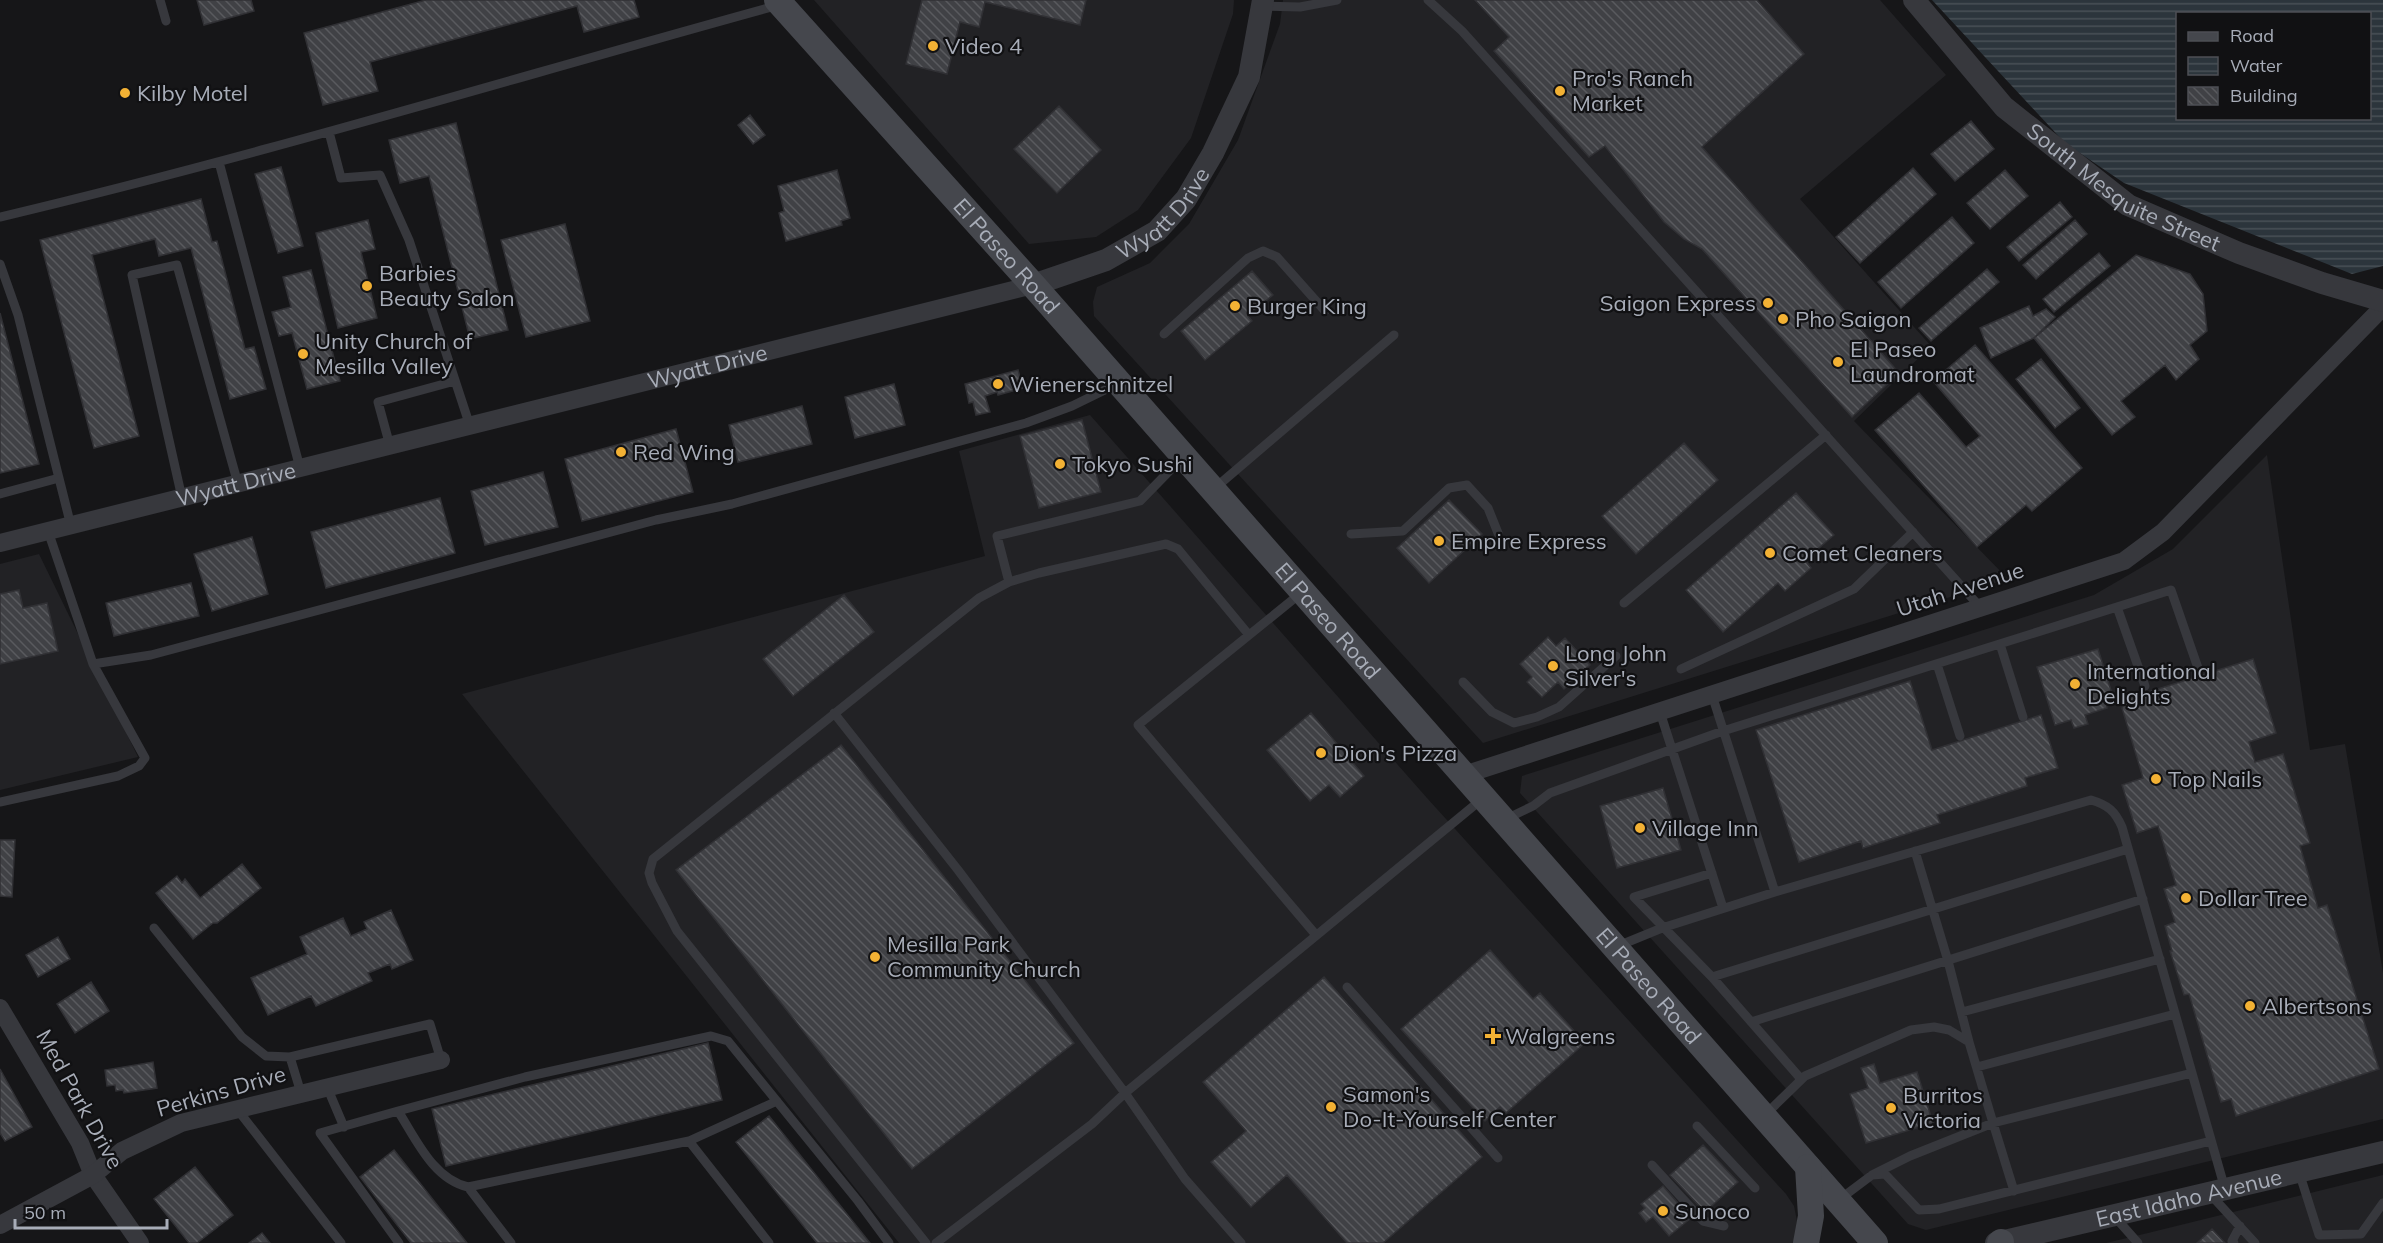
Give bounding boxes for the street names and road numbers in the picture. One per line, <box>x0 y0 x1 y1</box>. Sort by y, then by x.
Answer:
street label: South Mesquite Street <box>2021 116 2225 257</box>
street label: Wyatt Drive <box>1111 162 1215 265</box>
street label: El Paseo Road <box>948 192 1066 320</box>
street label: Wyatt Drive <box>644 338 770 395</box>
street label: Wyatt Drive <box>173 456 299 513</box>
street label: Utah Avenue <box>1893 555 2027 623</box>
street label: El Paseo Road <box>1269 557 1387 685</box>
street label: El Paseo Road <box>1590 922 1708 1050</box>
street label: Med Park Drive <box>30 1024 130 1174</box>
street label: Perkins Drive <box>153 1059 289 1123</box>
street label: East Idaho Avenue <box>2093 1162 2285 1233</box>

